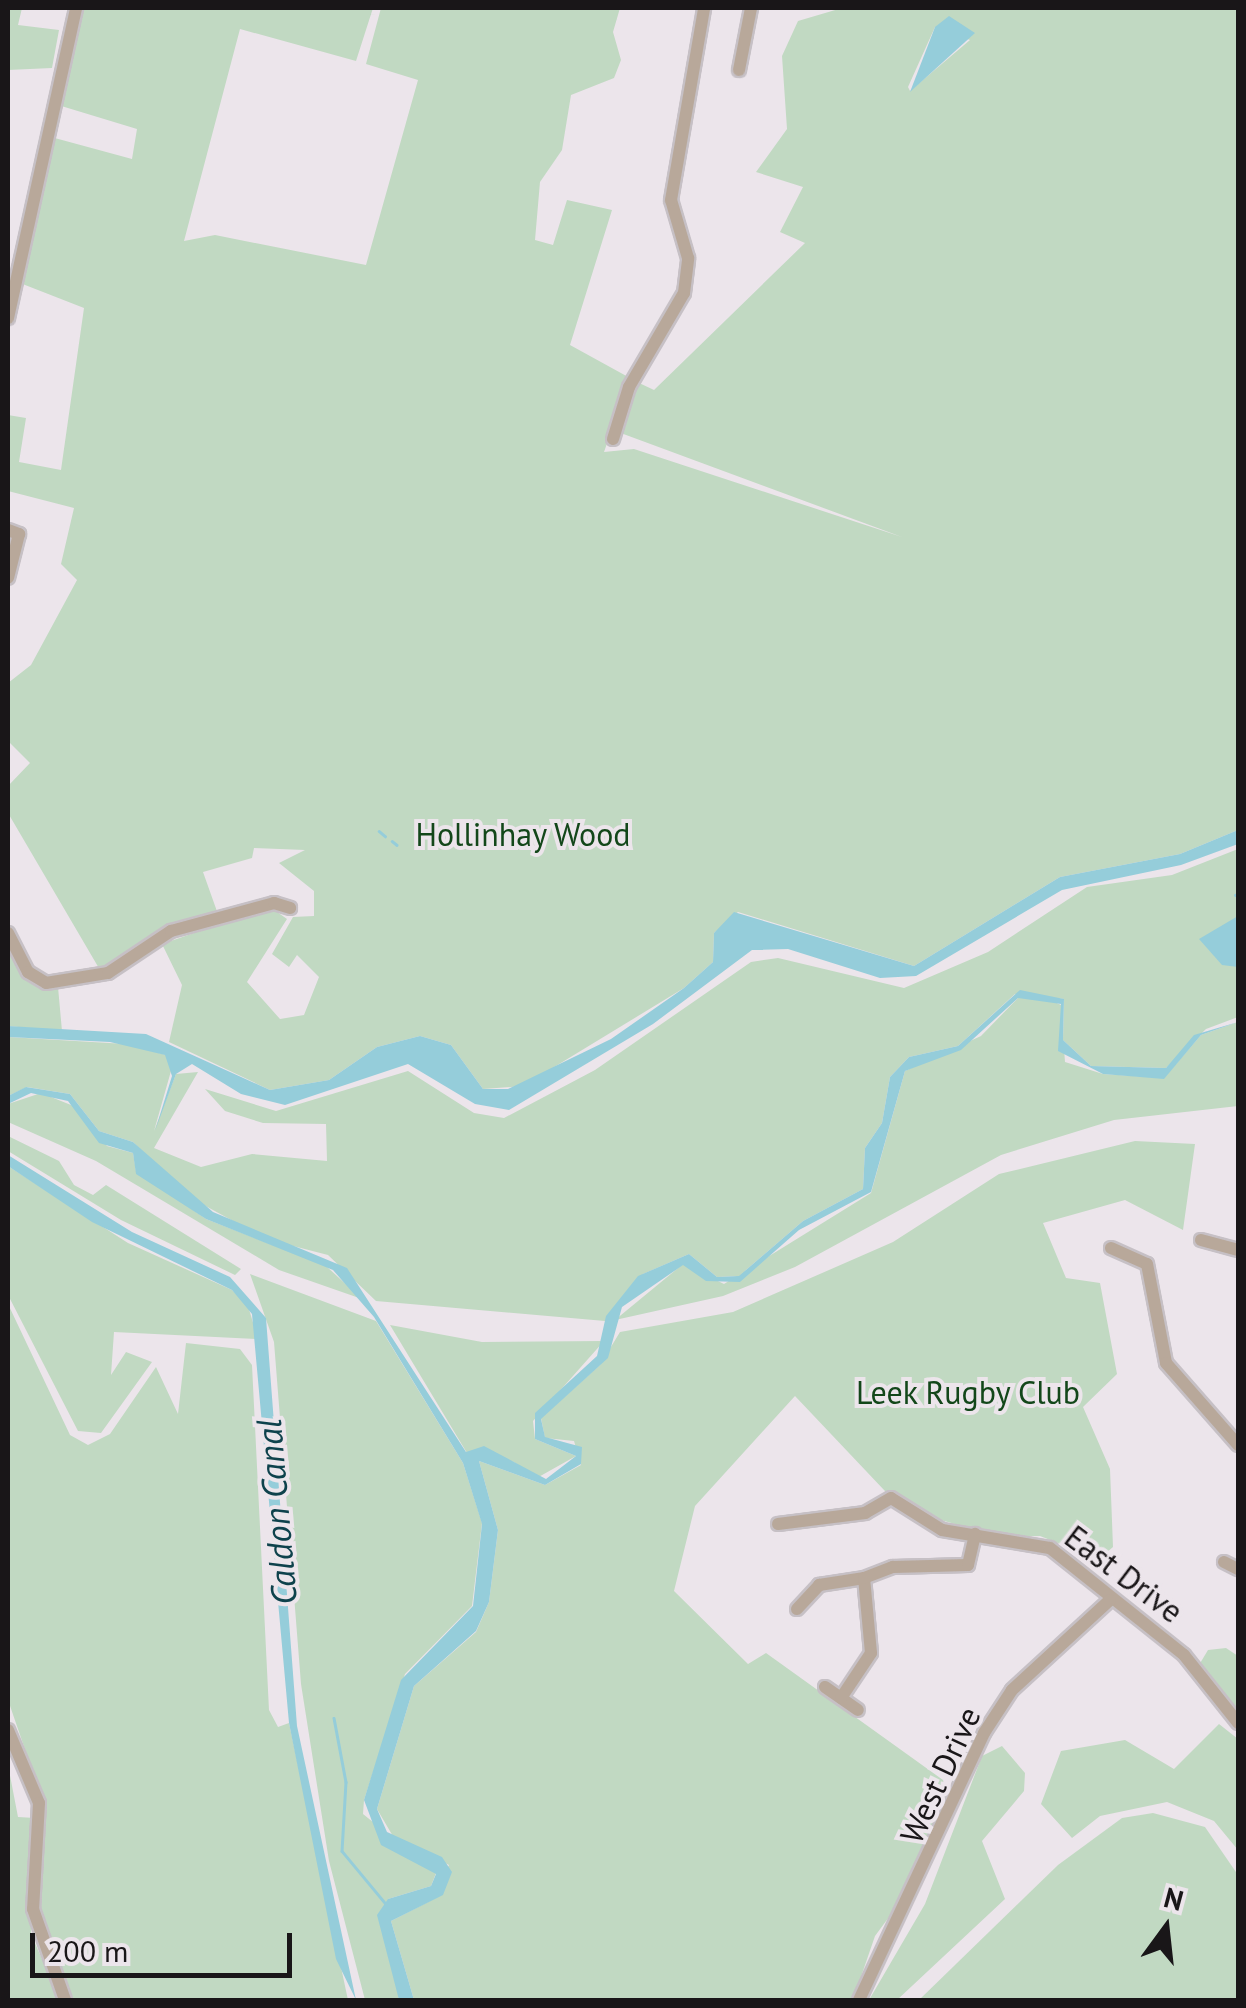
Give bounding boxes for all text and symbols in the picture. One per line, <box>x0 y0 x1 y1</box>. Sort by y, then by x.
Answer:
park label: Hollinhay Wood <box>415 815 631 853</box>
park label: Leek Rugby Club <box>855 1373 1081 1411</box>
water label: Caldon Canal <box>247 1417 305 1607</box>
street label: East Drive <box>1057 1517 1191 1631</box>
street label: West Drive <box>892 1701 988 1849</box>
north arrow <box>1116 1878 1216 1978</box>
text: N <box>1160 1878 1188 1919</box>
scale bar <box>35 1913 298 1975</box>
text: 200 m <box>47 1931 128 1970</box>

